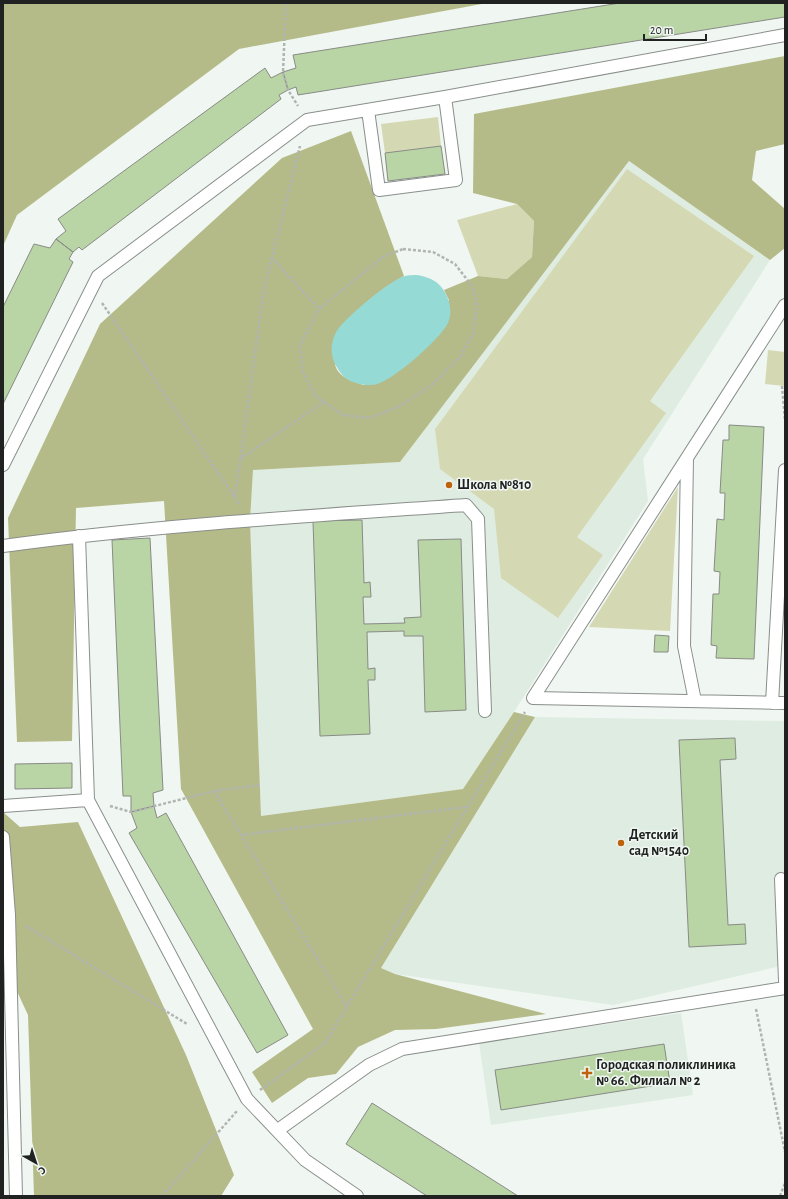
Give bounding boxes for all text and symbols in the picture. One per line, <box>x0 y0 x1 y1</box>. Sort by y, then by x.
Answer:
scale bar <box>644 16 706 42</box>
text: 20 m <box>650 24 673 36</box>
place label: Школа №810 <box>457 478 531 492</box>
marker: Школа №810 <box>444 480 454 490</box>
place label: Детский сад №1540 <box>629 828 689 858</box>
marker: Детский сад №1540 <box>616 838 626 848</box>
place label: Городская поликлиника № 66. Филиал № 2 <box>596 1058 736 1088</box>
marker: Городская поликлиника № 66. Филиал № 2 <box>581 1067 593 1079</box>
north arrow <box>16 1143 56 1183</box>
text: С <box>36 1164 48 1177</box>

